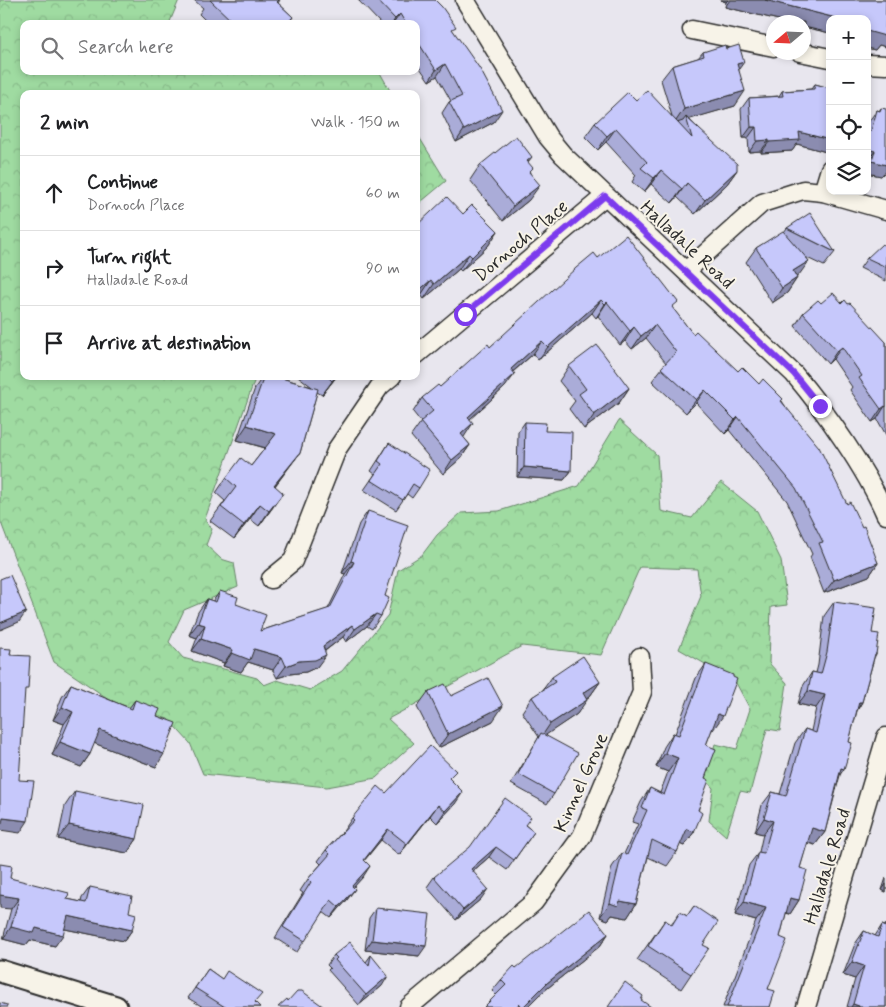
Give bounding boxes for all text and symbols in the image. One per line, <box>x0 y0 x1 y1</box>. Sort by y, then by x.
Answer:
north arrow <box>766 15 811 60</box>
map controls <box>826 15 871 195</box>
button: + <box>826 15 871 60</box>
search box <box>20 20 420 75</box>
icon: search <box>38 34 66 62</box>
text: Search here <box>78 35 174 60</box>
button: − <box>826 60 871 105</box>
button: locate <box>826 105 871 150</box>
text: 2 min <box>40 109 89 137</box>
text: Walk · 150 m <box>311 112 400 133</box>
button: layers <box>826 150 871 195</box>
text: Continue <box>87 170 158 195</box>
icon: ahead <box>40 179 68 207</box>
text: 60 m <box>366 183 400 204</box>
street label: Dornoch Place <box>468 194 574 288</box>
text: Dornoch Place <box>87 195 185 216</box>
street label: Halladale Road <box>635 195 739 295</box>
text: Turn right <box>87 245 171 270</box>
icon: right <box>40 254 68 282</box>
text: 90 m <box>366 258 400 279</box>
text: Halladale Road <box>87 270 188 291</box>
route start <box>454 303 477 326</box>
icon: arrive <box>40 329 68 357</box>
text: Arrive at destination <box>87 331 251 356</box>
route end <box>809 395 832 418</box>
street label: Kinnel Grove <box>548 729 614 836</box>
street label: Halladale Road <box>798 805 857 927</box>

